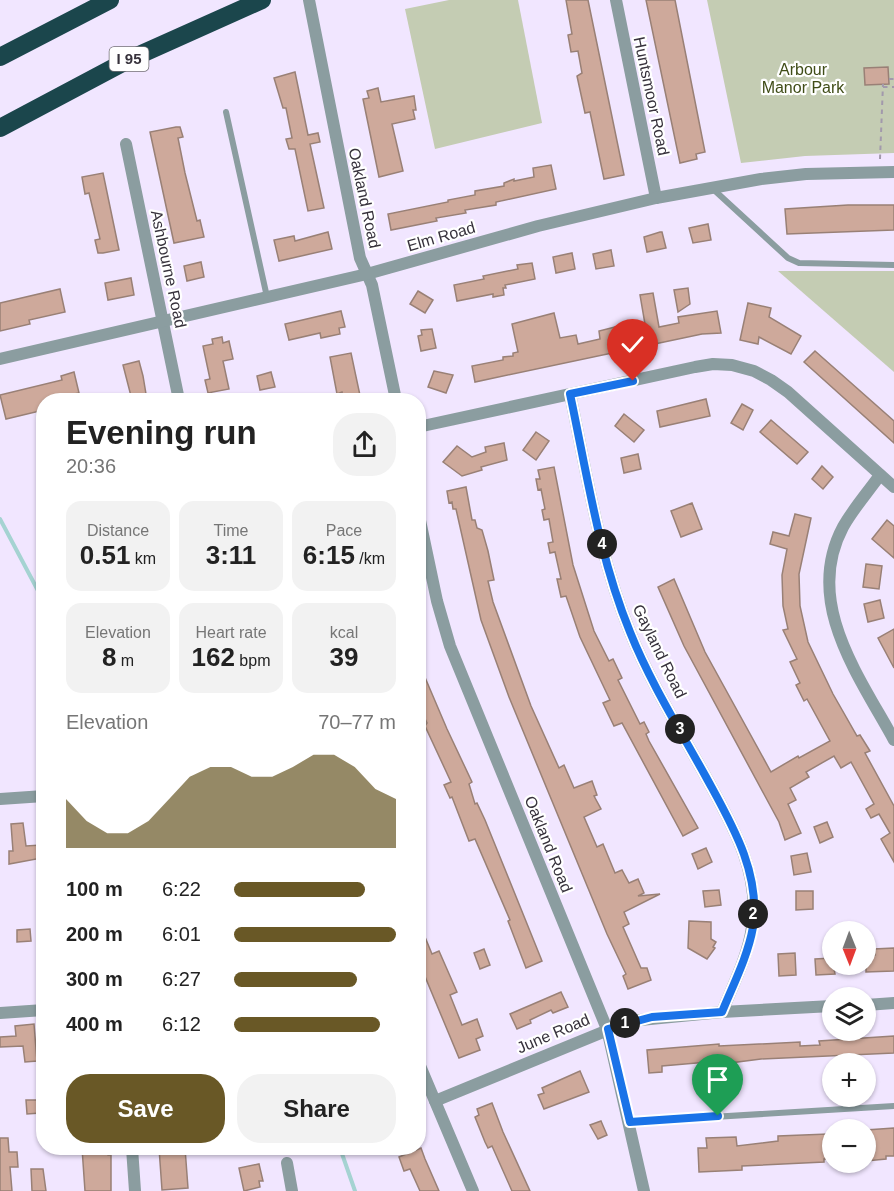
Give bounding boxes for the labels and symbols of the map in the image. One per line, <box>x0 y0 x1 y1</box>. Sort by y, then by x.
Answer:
street label: Huntsmoor Road <box>631 35 672 157</box>
road number: I 95 <box>110 47 148 71</box>
park label: Arbour Manor Park <box>762 61 845 96</box>
street label: Oakland Road <box>346 146 383 250</box>
street label: Ashbourne Road <box>148 209 189 330</box>
street label: Elm Road <box>405 219 477 254</box>
pin <box>607 319 658 381</box>
pin: 4 <box>587 529 617 559</box>
street label: Gayland Road <box>629 602 690 701</box>
pin: 3 <box>665 714 695 744</box>
street label: Oakland Road <box>521 794 576 895</box>
pin: 2 <box>738 899 768 929</box>
north arrow <box>822 921 876 975</box>
pin: 1 <box>610 1008 640 1038</box>
street label: June Road <box>514 1011 592 1056</box>
pin <box>692 1054 743 1116</box>

